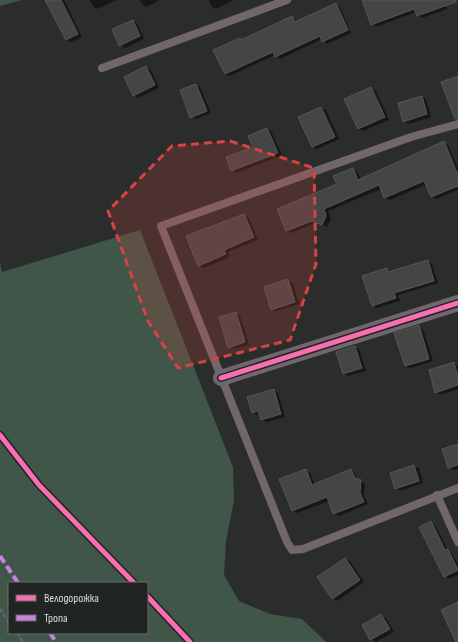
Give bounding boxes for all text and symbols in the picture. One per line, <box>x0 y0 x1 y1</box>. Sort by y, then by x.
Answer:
legend <box>8 582 148 634</box>
text: Велодорожка <box>44 591 99 606</box>
text: Тропа <box>44 611 68 626</box>

